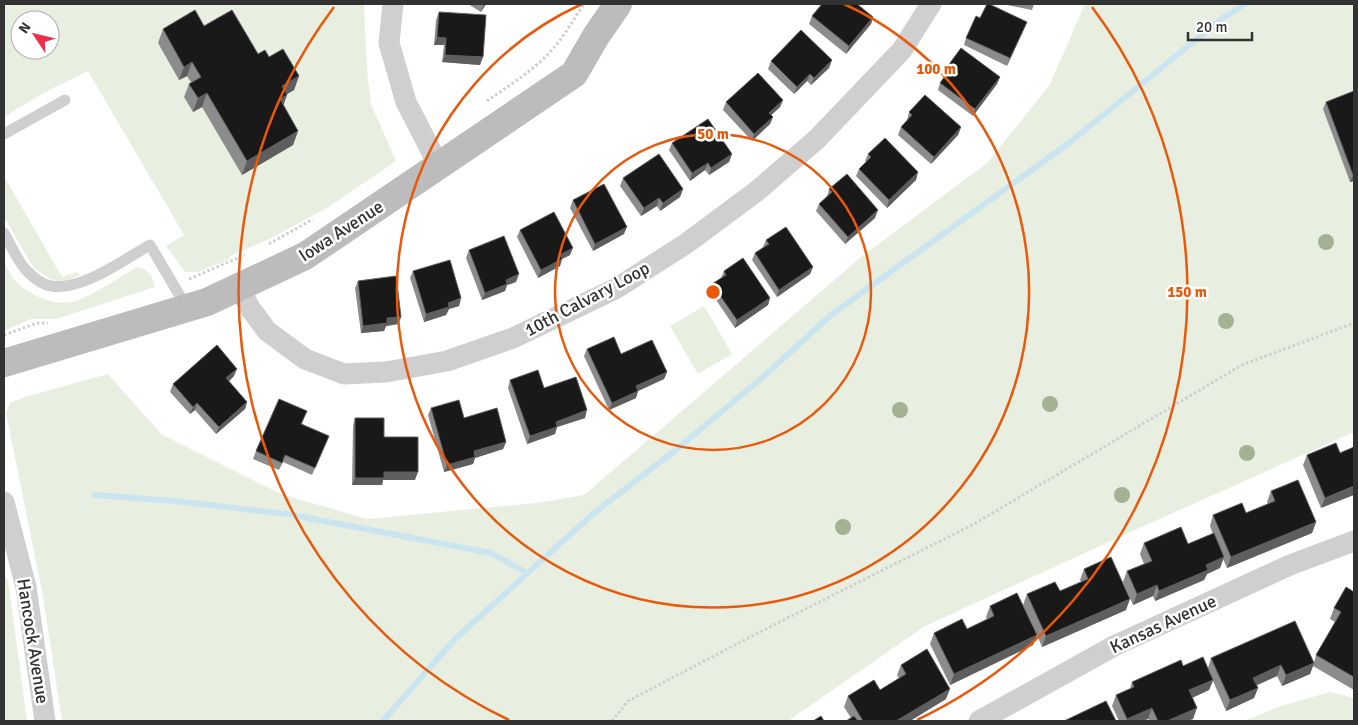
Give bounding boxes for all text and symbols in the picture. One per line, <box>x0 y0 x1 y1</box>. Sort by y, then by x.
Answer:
north arrow <box>10 10 60 60</box>
scale bar <box>1188 10 1252 42</box>
text: 20 m <box>1196 18 1227 36</box>
text: N <box>15 19 35 37</box>
text: 100 m <box>916 60 956 78</box>
text: 50 m <box>697 125 729 143</box>
street label: Iowa Avenue <box>294 195 388 267</box>
street label: 10th Calvary Loop <box>521 257 653 341</box>
centre of rings <box>704 283 722 301</box>
text: 150 m <box>1167 283 1207 301</box>
street label: Hancock Avenue <box>12 577 54 705</box>
street label: Kansas Avenue <box>1106 590 1220 658</box>

